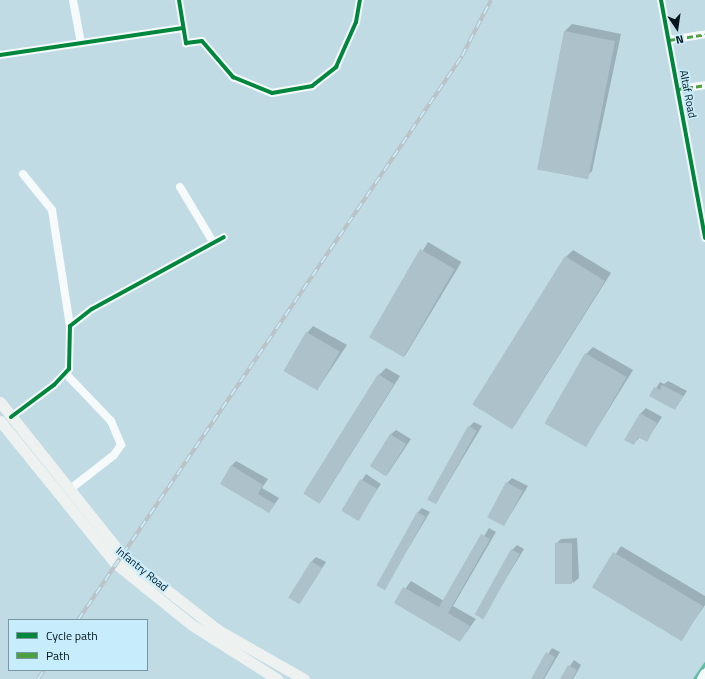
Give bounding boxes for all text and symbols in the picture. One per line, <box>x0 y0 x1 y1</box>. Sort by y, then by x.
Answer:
north arrow <box>657 8 697 48</box>
text: N <box>674 31 685 48</box>
street label: Altaf Road <box>677 69 699 119</box>
street label: Infantry Road <box>113 544 171 594</box>
legend <box>8 619 148 671</box>
text: Cycle path <box>46 626 98 645</box>
text: Path <box>46 646 70 665</box>

